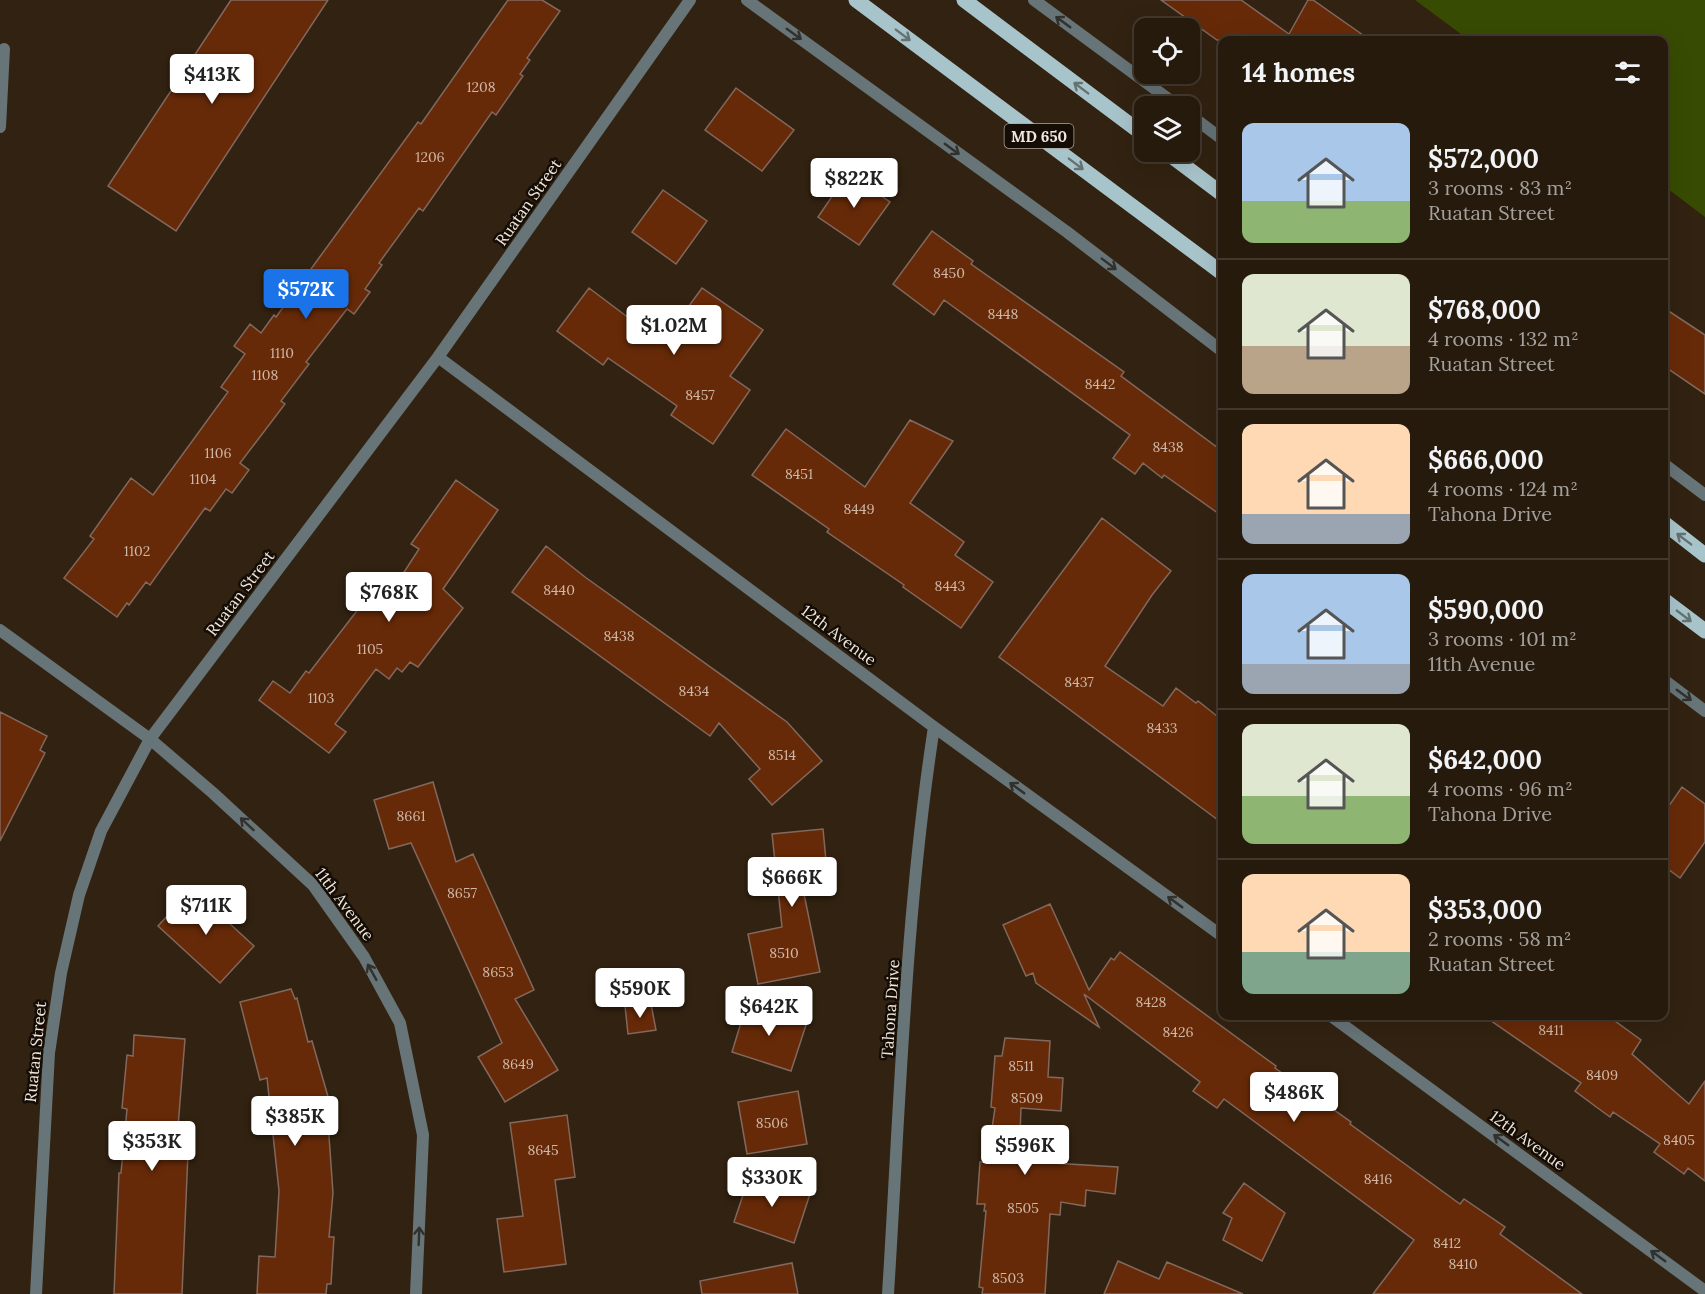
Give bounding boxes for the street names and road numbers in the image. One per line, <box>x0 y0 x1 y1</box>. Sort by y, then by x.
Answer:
road number: MD 650 <box>1004 124 1074 148</box>
street label: Ruatan Street <box>491 154 566 249</box>
street label: Ruatan Street <box>201 546 279 640</box>
street label: 12th Avenue <box>798 600 881 670</box>
street label: 11th Avenue <box>311 864 379 945</box>
street label: Tahona Drive <box>877 958 903 1059</box>
street label: Ruatan Street <box>20 1000 50 1104</box>
street label: 12th Avenue <box>1486 1106 1570 1174</box>

